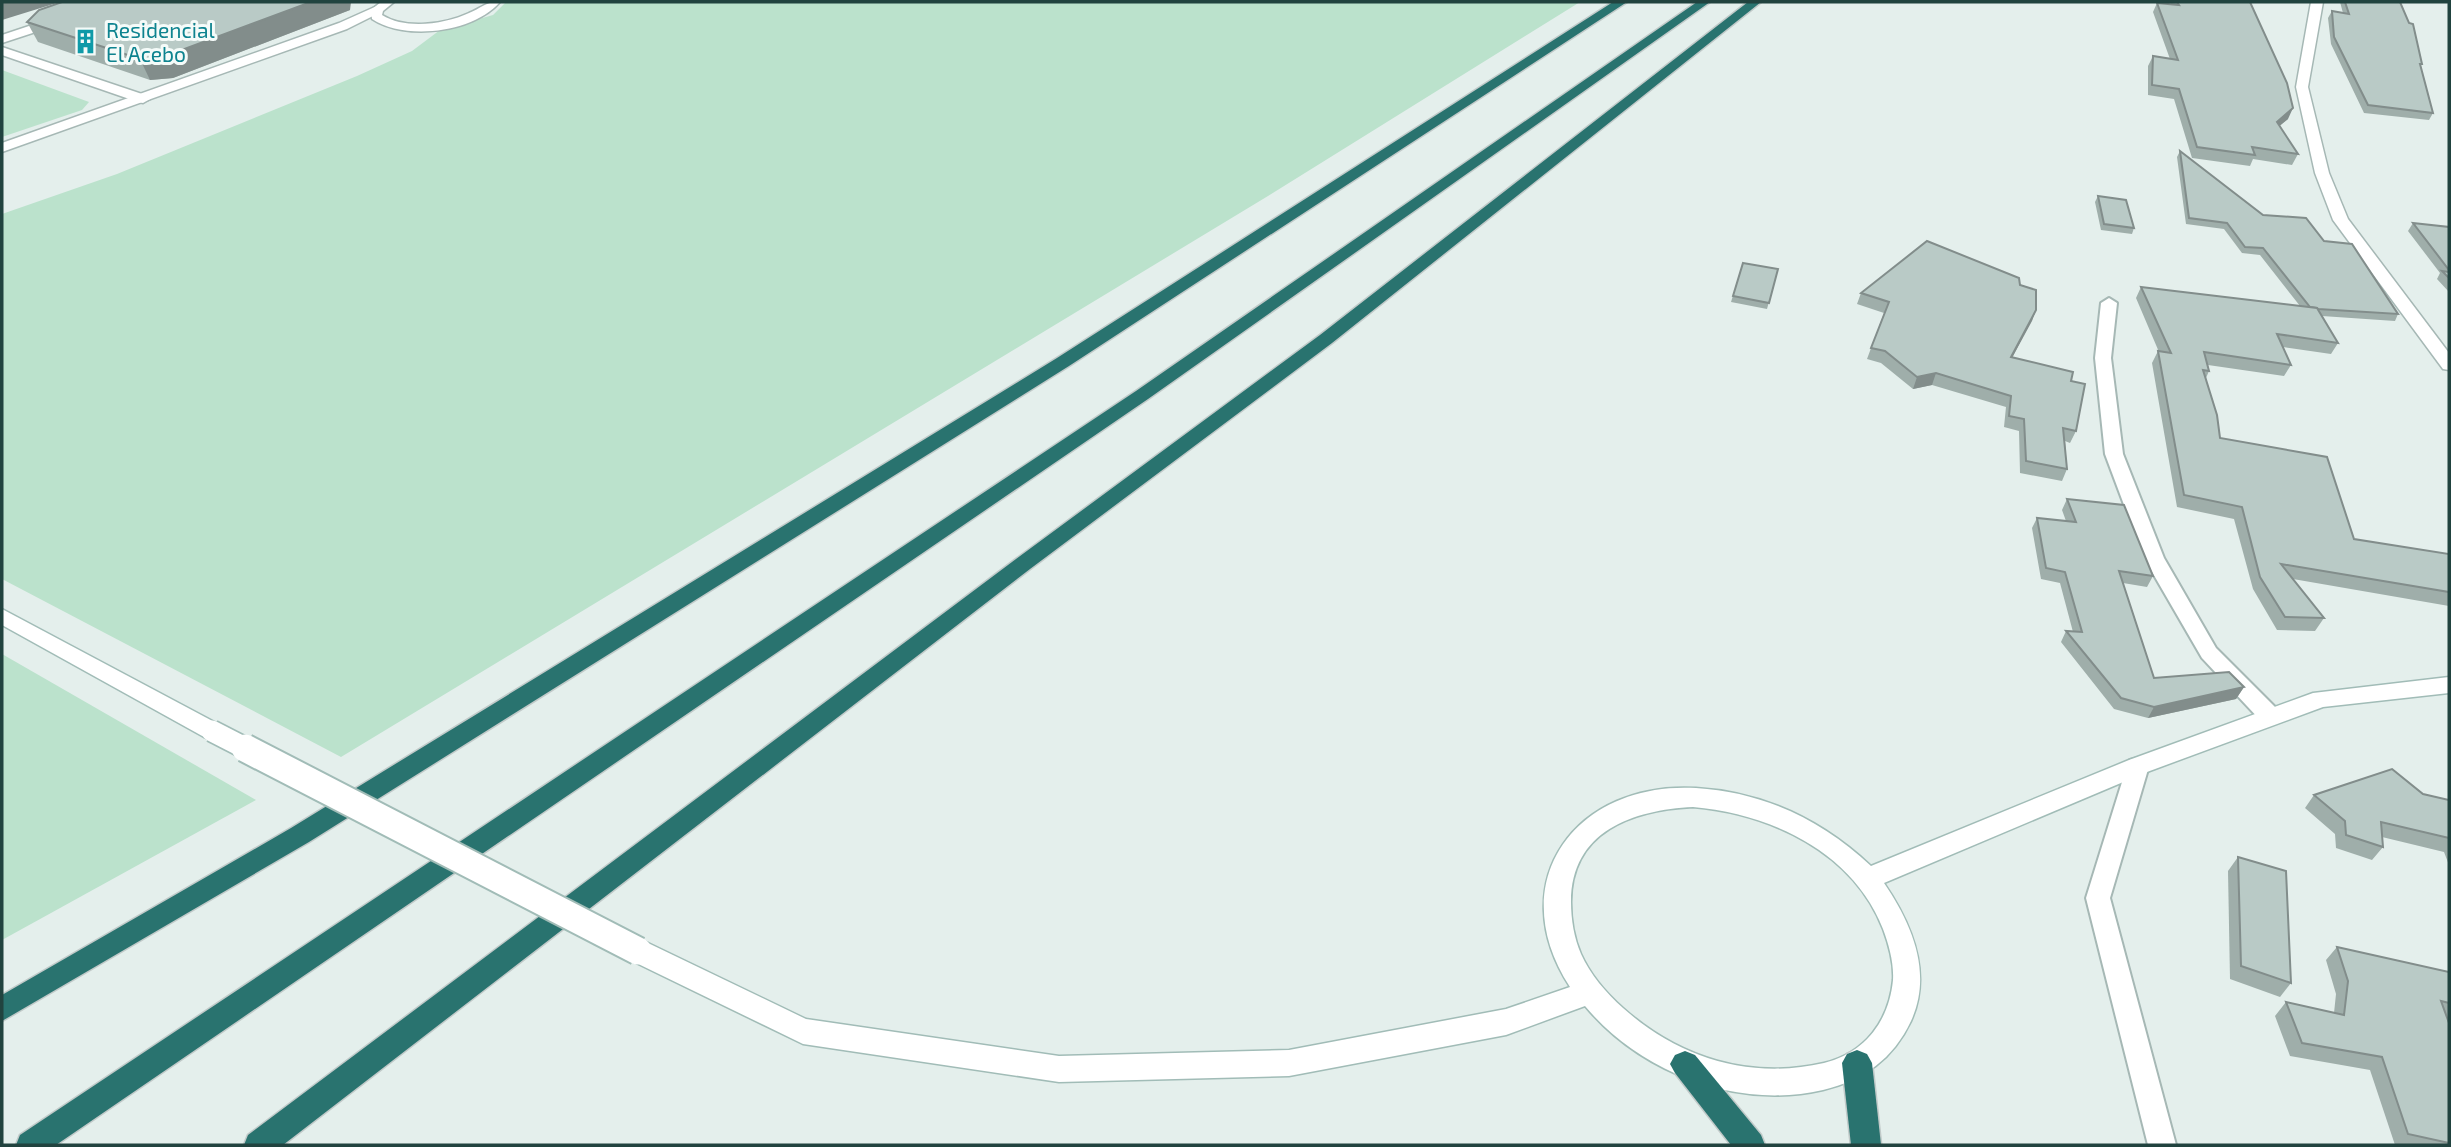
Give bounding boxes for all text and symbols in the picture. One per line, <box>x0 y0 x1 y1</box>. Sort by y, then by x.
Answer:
place label: Residencial El Acebo <box>106 17 216 66</box>
building icon: Residencial El Acebo <box>72 27 100 55</box>

